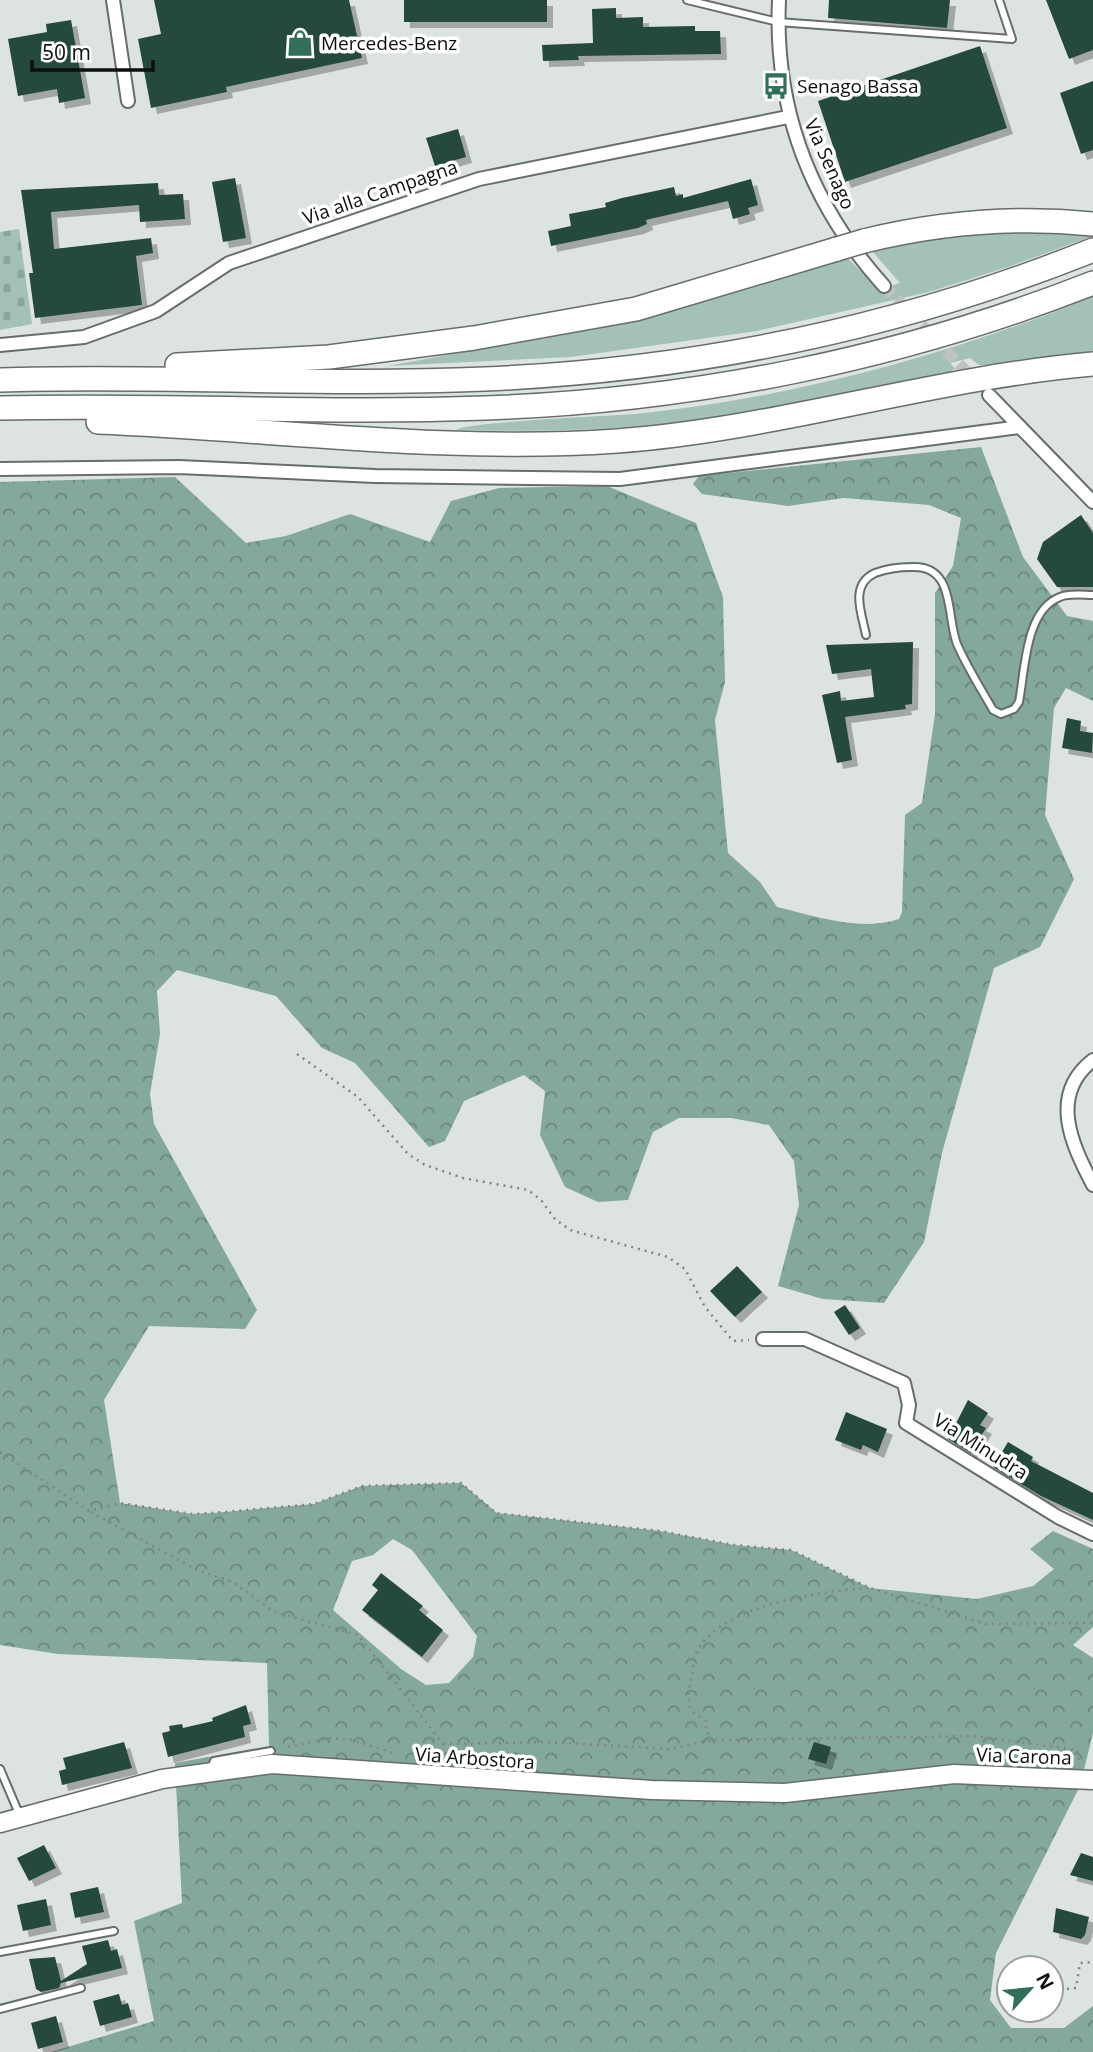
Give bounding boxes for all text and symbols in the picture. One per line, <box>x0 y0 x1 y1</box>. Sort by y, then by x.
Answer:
scale bar <box>32 28 152 72</box>
shop icon: Mercedes-Benz <box>285 28 315 58</box>
place label: Mercedes-Benz <box>321 30 457 56</box>
text: 50 m <box>42 38 91 66</box>
bus stop icon: Senago Bassa <box>761 71 791 101</box>
place label: Senago Bassa <box>797 73 918 99</box>
street label: Via Senago <box>798 115 862 213</box>
street label: Via alla Campagna <box>299 153 461 231</box>
street label: Via Minudra <box>929 1407 1033 1485</box>
street label: Via Arbostora <box>414 1741 536 1775</box>
street label: Via Carona <box>976 1741 1072 1771</box>
north arrow <box>995 1954 1065 2024</box>
text: N <box>1030 1968 1060 1994</box>

